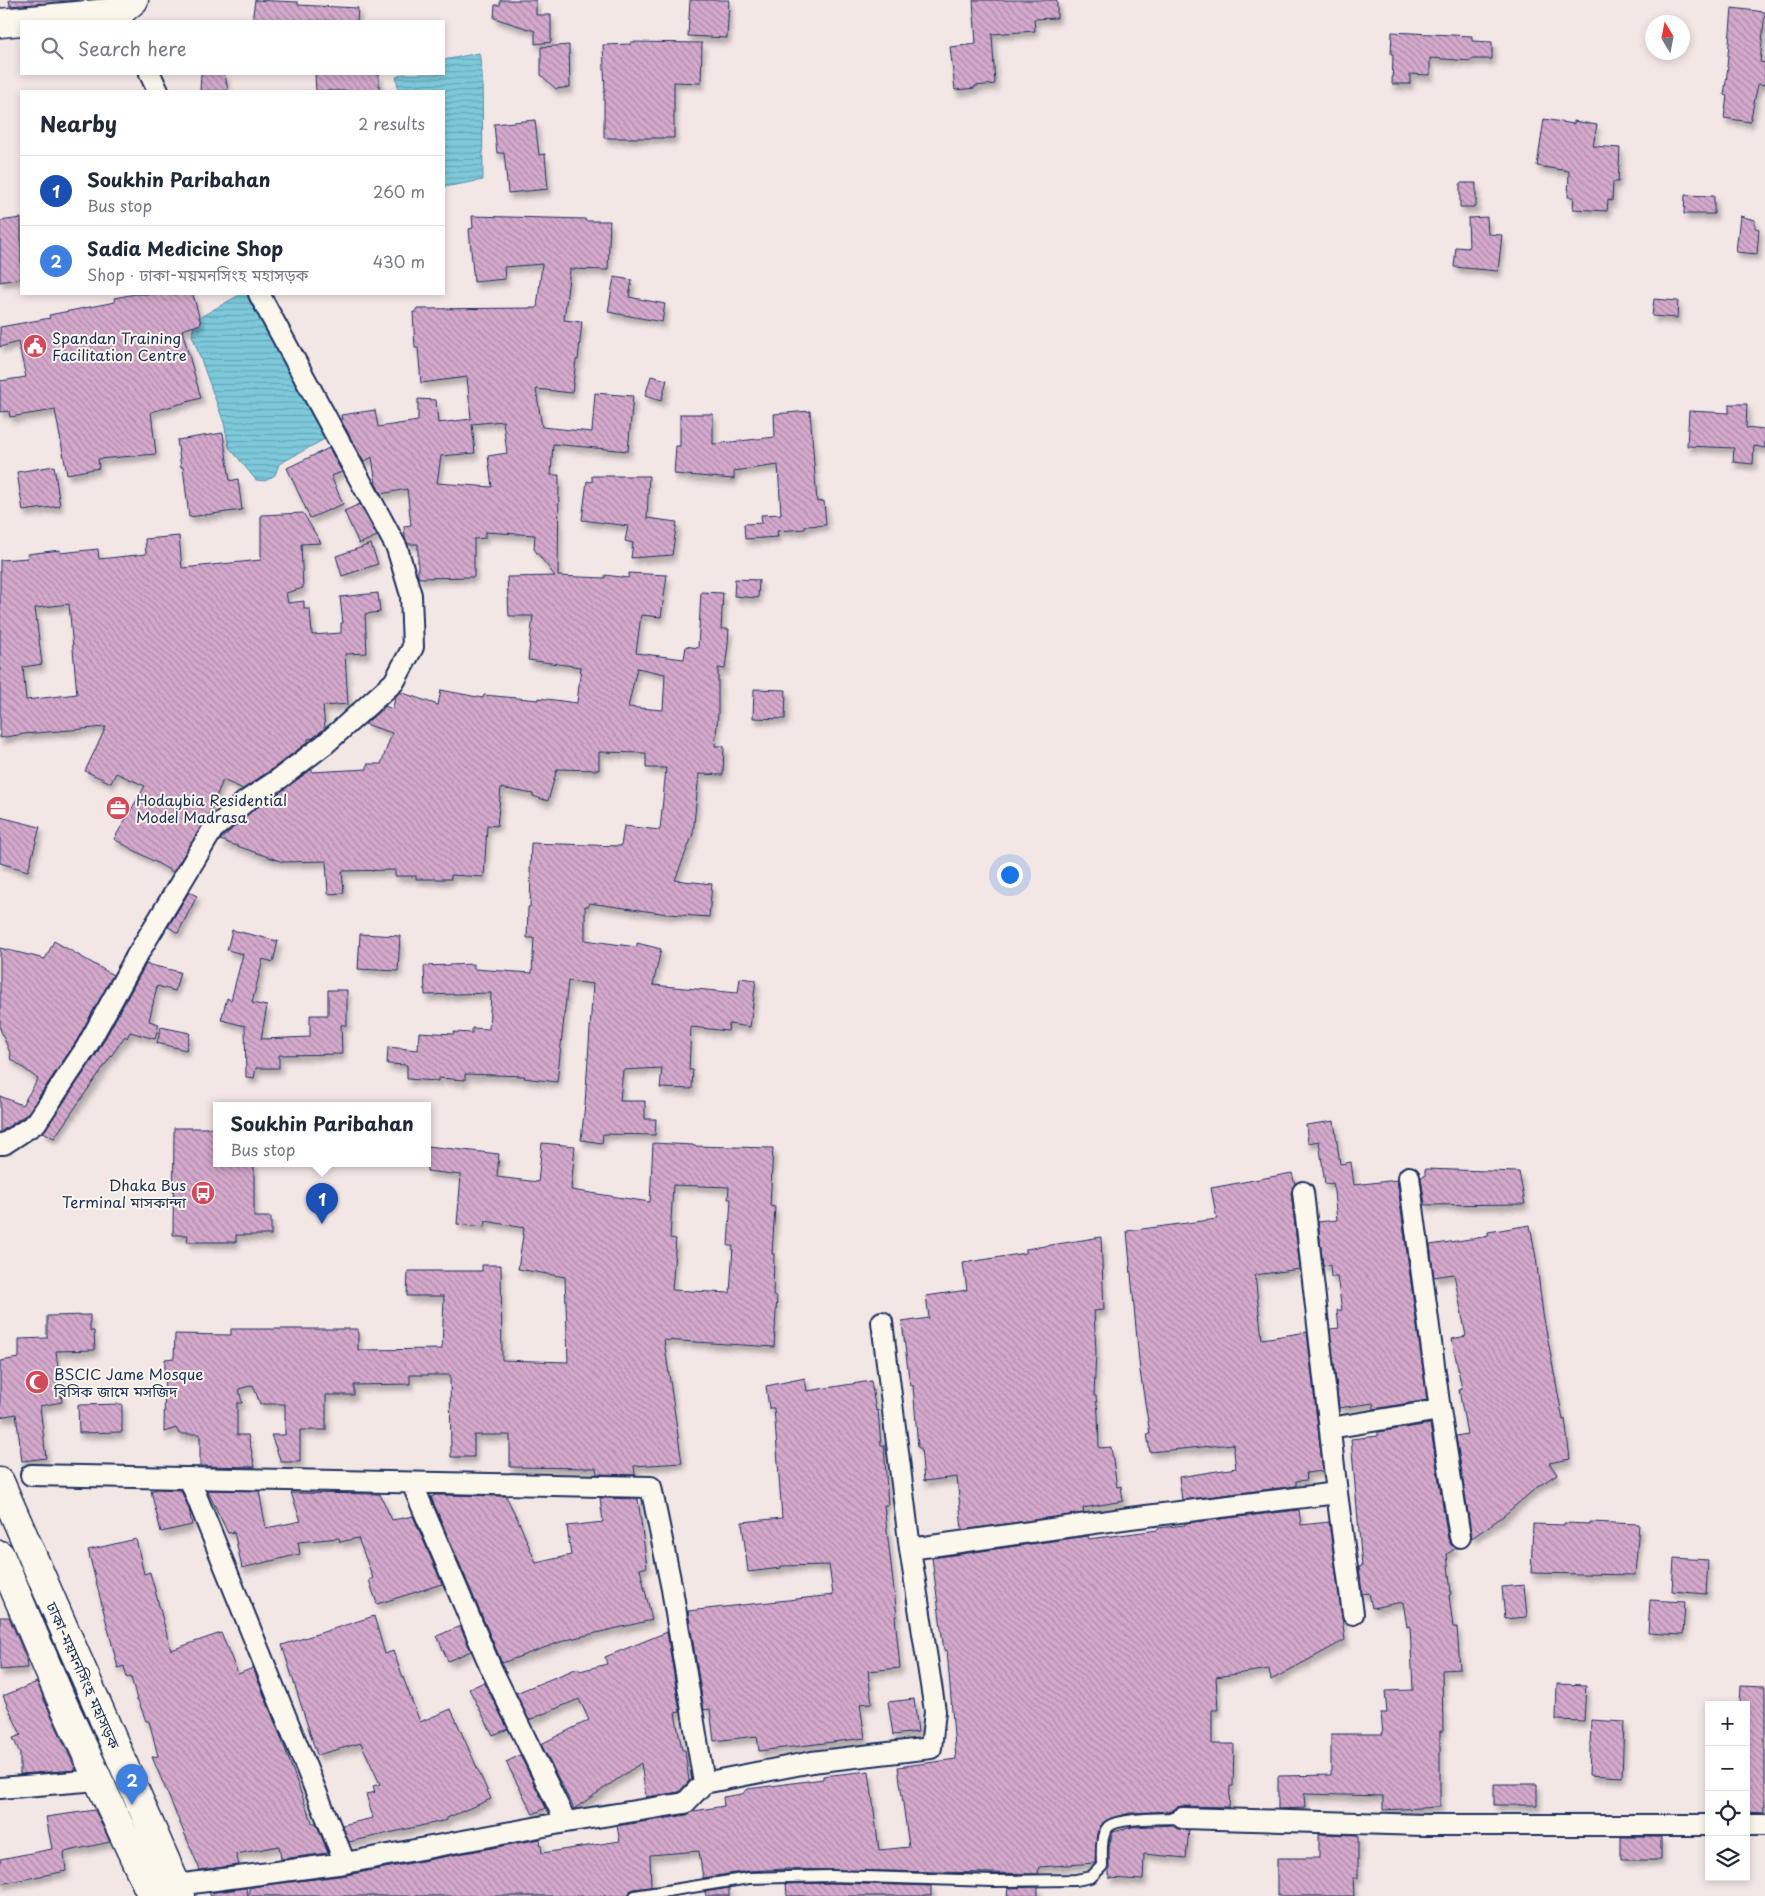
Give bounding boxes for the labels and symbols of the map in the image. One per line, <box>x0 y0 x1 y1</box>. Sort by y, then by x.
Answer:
north arrow <box>1645 15 1690 60</box>
place label: Spandan Training Facilitation Centre <box>52 326 187 366</box>
public building icon: Spandan Training Facilitation Centre <box>22 333 48 359</box>
place label: Hodaybia Residential Model Madrasa <box>136 788 287 828</box>
office icon: Hodaybia Residential Model Madrasa <box>105 795 131 821</box>
your location <box>997 862 1023 888</box>
place label: Dhaka Bus Terminal মাসকান্দা <box>62 1173 187 1213</box>
bus stop icon: Dhaka Bus Terminal মাসকান্দা <box>190 1180 216 1206</box>
pin: 1 <box>306 1183 338 1224</box>
place label: BSCIC Jame Mosque বিসিক জামে মসজিদ <box>53 1362 204 1402</box>
mosque icon: BSCIC Jame Mosque বিসিক জামে মসজিদ <box>24 1369 50 1395</box>
street label: ঢাকা-ময়মনসিংহ মহাসড়ক <box>41 1597 127 1753</box>
pin: 2 <box>116 1764 148 1805</box>

